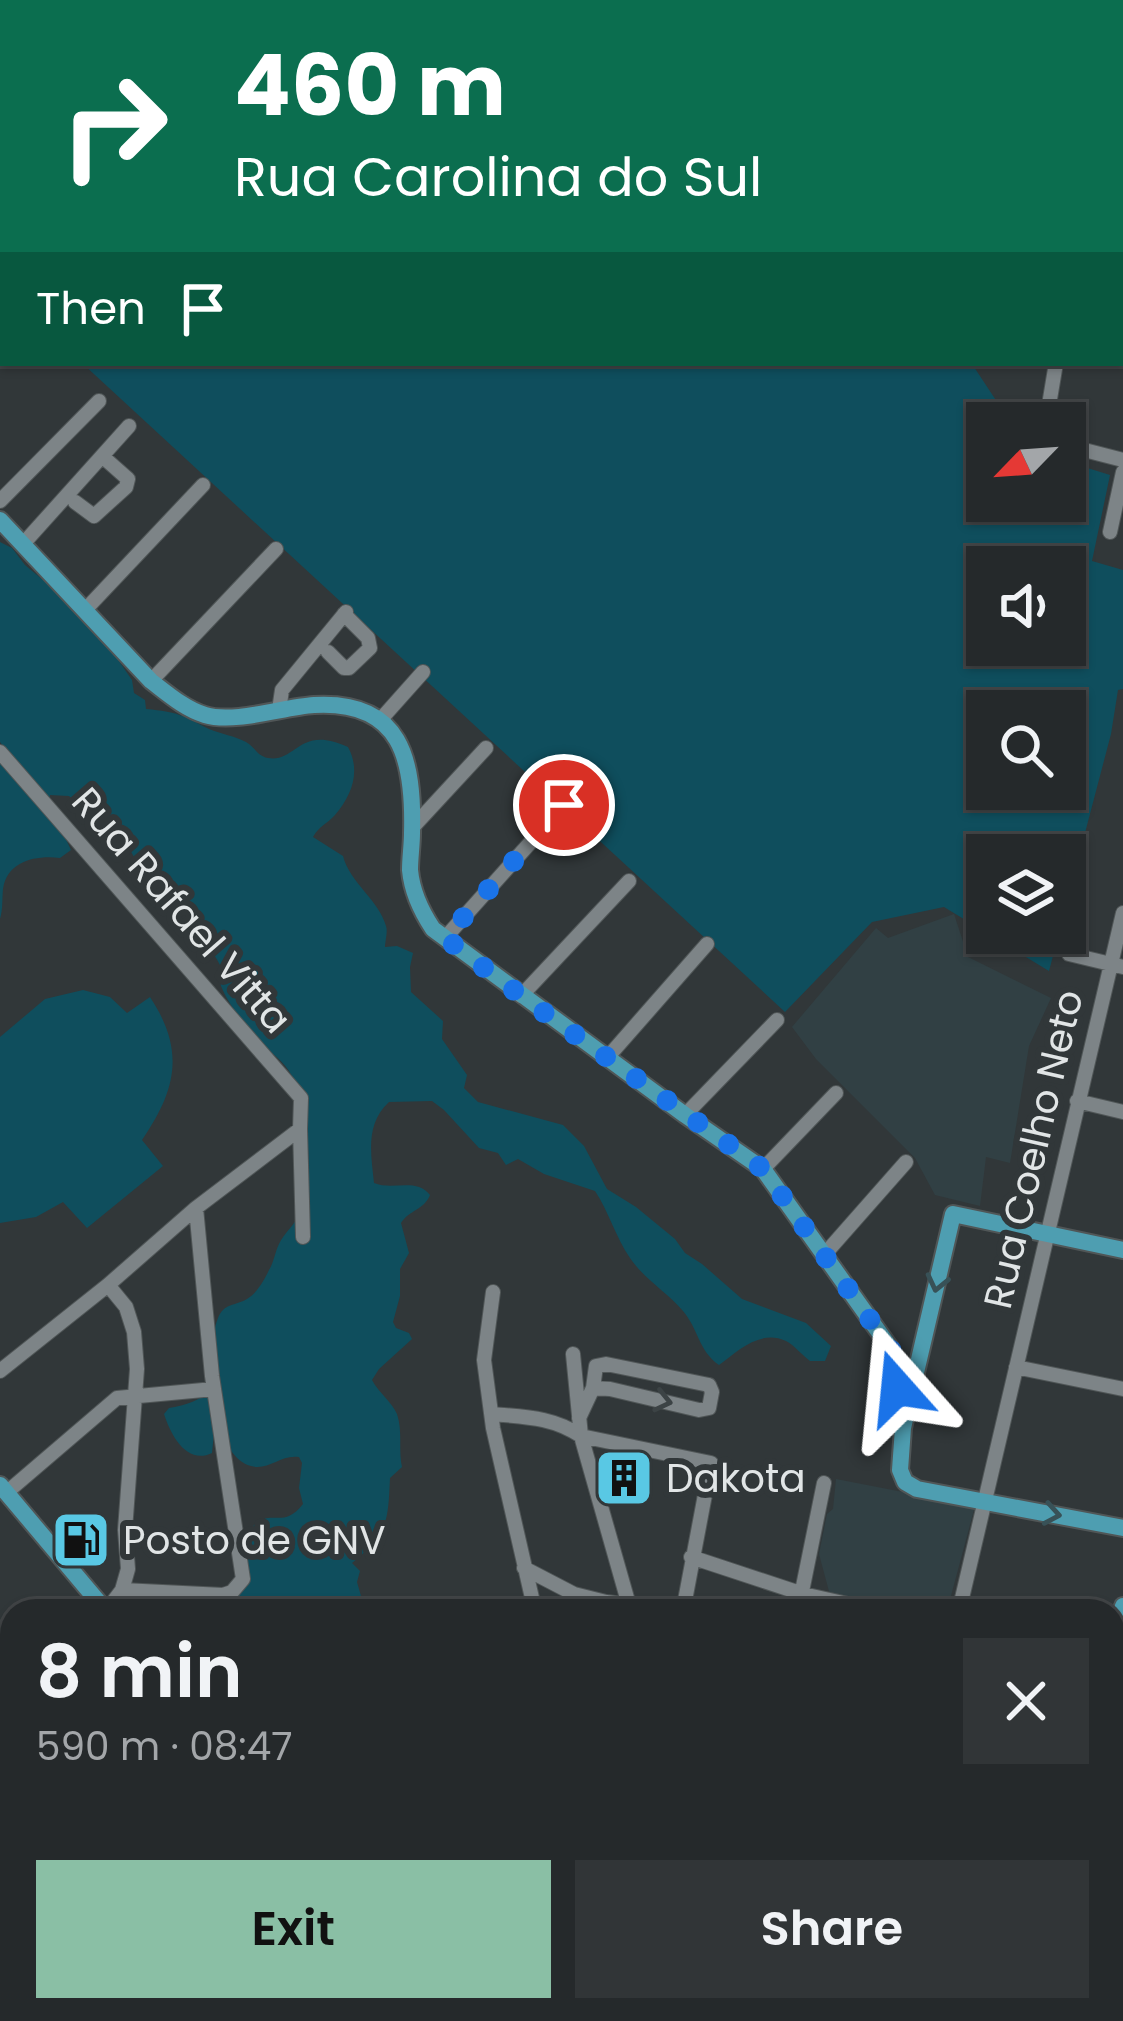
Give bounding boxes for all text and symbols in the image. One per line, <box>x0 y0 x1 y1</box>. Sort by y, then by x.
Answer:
text: 460 m <box>234 27 506 144</box>
icon: right <box>36 48 192 204</box>
text: Rua Carolina do Sul <box>234 139 762 215</box>
icon: arrive <box>170 276 236 342</box>
text: Then <box>36 277 146 340</box>
north arrow <box>966 402 1086 522</box>
map controls <box>966 402 1086 954</box>
button: sound <box>966 546 1086 666</box>
button: search <box>966 690 1086 810</box>
pin <box>513 754 615 856</box>
icon: arrive <box>531 772 597 838</box>
street label: Rua Rafael Vitta <box>59 775 304 1045</box>
button: layers <box>966 834 1086 954</box>
street label: Rua Coelho Neto <box>970 984 1097 1314</box>
one-way arrow <box>925 1273 950 1293</box>
position arrow <box>834 1325 960 1451</box>
one-way arrow <box>652 1387 672 1412</box>
building icon: Dakota <box>593 1447 655 1509</box>
place label: Dakota <box>666 1451 806 1506</box>
one-way arrow <box>1041 1501 1061 1526</box>
fuel station icon: Posto de GNV <box>50 1509 112 1571</box>
place label: Posto de GNV <box>123 1513 386 1568</box>
text: 8 min <box>36 1621 243 1722</box>
button: close <box>963 1638 1089 1764</box>
text: 590 m · 08:47 <box>36 1719 292 1774</box>
button: Exit <box>36 1860 551 1998</box>
button: Share <box>575 1860 1089 1998</box>

